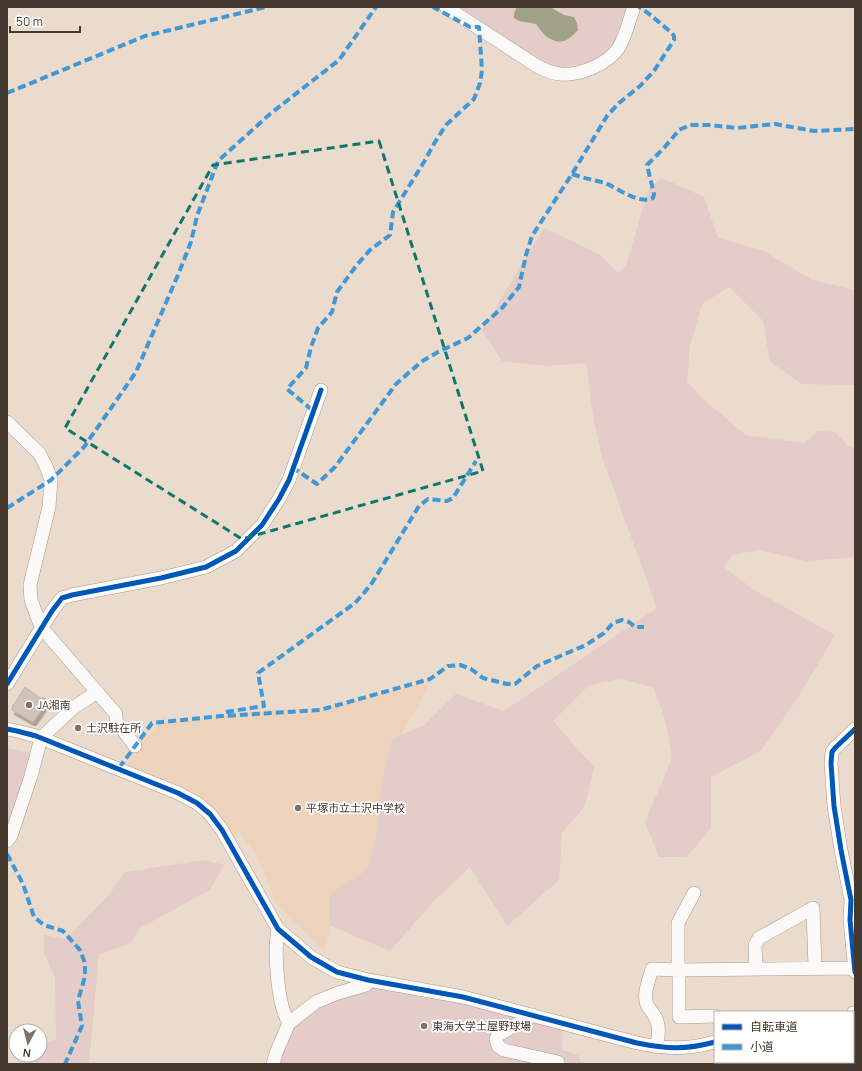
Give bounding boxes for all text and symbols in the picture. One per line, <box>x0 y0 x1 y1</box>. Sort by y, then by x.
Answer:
scale bar <box>10 8 80 34</box>
text: 50 m <box>16 13 43 30</box>
place label: JA湘南 <box>37 697 71 712</box>
marker: JA湘南 <box>24 700 34 710</box>
place label: 土沢駐在所 <box>86 720 142 735</box>
marker: 土沢駐在所 <box>73 723 83 733</box>
place label: 平塚市立土沢中学校 <box>306 800 405 815</box>
marker: 平塚市立土沢中学校 <box>293 803 303 813</box>
legend <box>714 1011 854 1063</box>
place label: 東海大学土屋野球場 <box>432 1018 531 1033</box>
text: 自転車道 <box>750 1018 798 1035</box>
marker: 東海大学土屋野球場 <box>419 1021 429 1031</box>
north arrow <box>8 1023 48 1063</box>
text: 小道 <box>750 1038 774 1055</box>
text: N <box>22 1045 32 1061</box>

